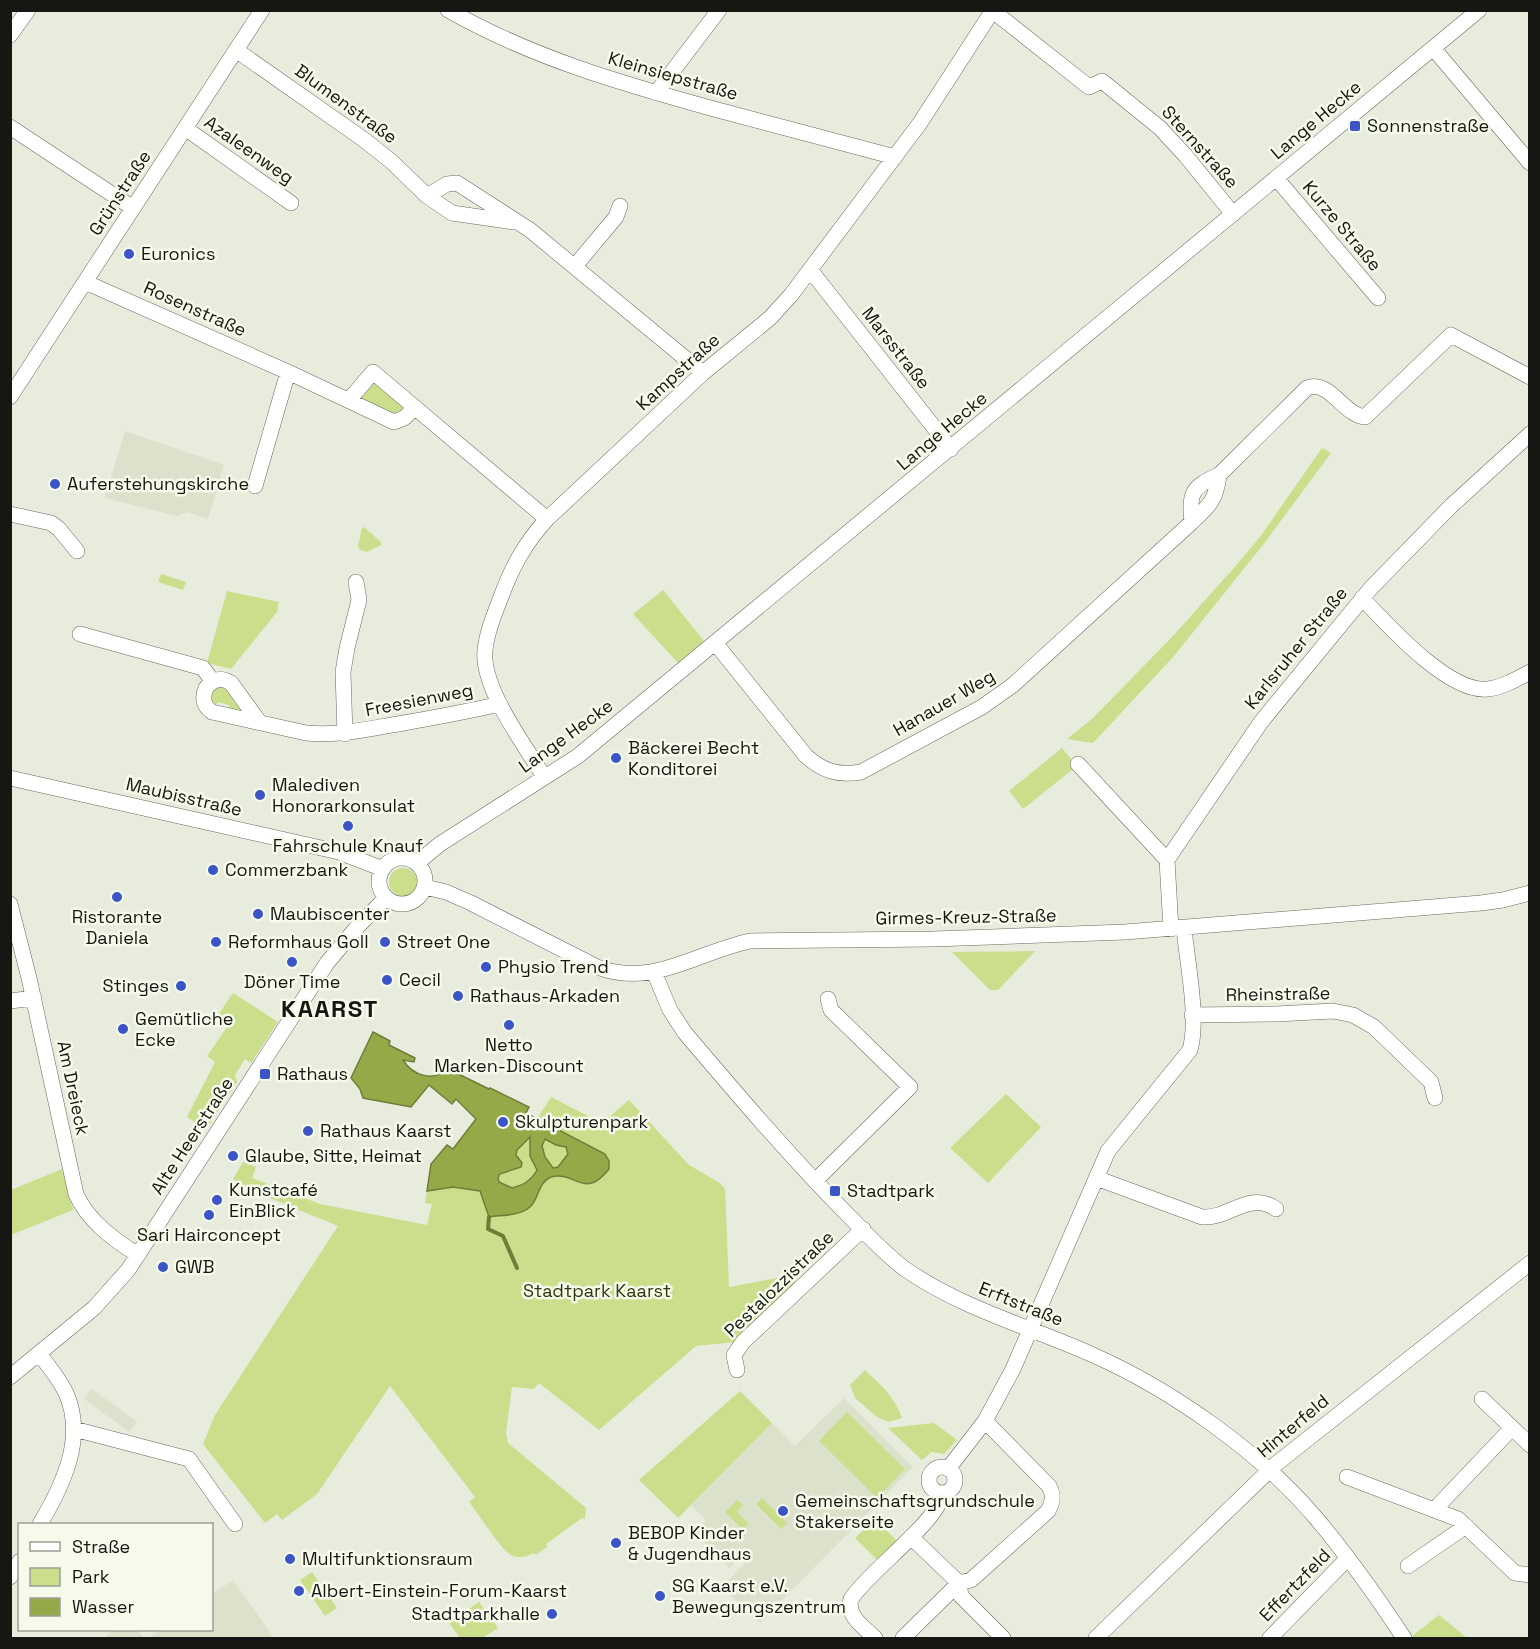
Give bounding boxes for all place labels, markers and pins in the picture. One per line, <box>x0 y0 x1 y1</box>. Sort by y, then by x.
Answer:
place label: Sonnenstraße <box>1367 114 1489 137</box>
marker: Sonnenstraße <box>1348 119 1362 133</box>
place label: Euronics <box>141 242 215 265</box>
marker: Euronics <box>122 247 136 261</box>
place label: Auferstehungskirche <box>67 472 249 495</box>
marker: Auferstehungskirche <box>48 477 62 491</box>
place label: Bäckerei Becht Konditorei <box>628 736 759 780</box>
marker: Bäckerei Becht Konditorei <box>609 751 623 765</box>
place label: Malediven Honorarkonsulat <box>272 773 415 817</box>
marker: Malediven Honorarkonsulat <box>253 788 267 802</box>
marker: Fahrschule Knauf <box>341 819 355 833</box>
place label: Fahrschule Knauf <box>273 834 423 857</box>
place label: Commerzbank <box>225 858 348 881</box>
marker: Commerzbank <box>206 863 220 877</box>
marker: Ristorante Daniela <box>110 890 124 904</box>
place label: Maubiscenter <box>270 902 390 925</box>
place label: Ristorante Daniela <box>72 905 162 949</box>
marker: Maubiscenter <box>251 907 265 921</box>
place label: Reformhaus Goll <box>228 930 369 953</box>
place label: Street One <box>397 930 490 953</box>
marker: Reformhaus Goll <box>209 935 223 949</box>
marker: Street One <box>378 935 392 949</box>
marker: Döner Time <box>285 955 299 969</box>
place label: Physio Trend <box>498 955 609 978</box>
marker: Physio Trend <box>479 960 493 974</box>
place label: Cecil <box>399 968 441 991</box>
place label: Döner Time <box>244 970 340 993</box>
marker: Cecil <box>380 973 394 987</box>
place label: Stinges <box>103 974 169 997</box>
marker: Stinges <box>174 979 188 993</box>
place label: Rathaus-Arkaden <box>470 984 620 1007</box>
marker: Rathaus-Arkaden <box>451 989 465 1003</box>
place label: Gemütliche Ecke <box>135 1007 233 1051</box>
marker: Netto Marken-Discount <box>502 1018 516 1032</box>
marker: Gemütliche Ecke <box>116 1022 130 1036</box>
place label: Netto Marken-Discount <box>434 1033 584 1077</box>
place label: Rathaus <box>277 1062 348 1085</box>
marker: Rathaus <box>258 1067 272 1081</box>
place label: Skulpturenpark <box>515 1110 649 1133</box>
marker: Skulpturenpark <box>496 1115 510 1129</box>
place label: Rathaus Kaarst <box>320 1119 452 1142</box>
marker: Rathaus Kaarst <box>301 1124 315 1138</box>
place label: Glaube, Sitte, Heimat <box>245 1144 422 1167</box>
marker: Glaube, Sitte, Heimat <box>226 1149 240 1163</box>
place label: Kunstcafé EinBlick <box>229 1178 318 1222</box>
place label: Stadtpark <box>847 1179 935 1202</box>
marker: Stadtpark <box>828 1184 842 1198</box>
marker: Kunstcafé EinBlick <box>210 1193 224 1207</box>
marker: Sari Hairconcept <box>202 1208 216 1222</box>
place label: Sari Hairconcept <box>137 1223 281 1246</box>
place label: GWB <box>175 1255 215 1278</box>
marker: GWB <box>156 1260 170 1274</box>
place label: Gemeinschaftsgrundschule Stakerseite <box>795 1489 1035 1533</box>
marker: Gemeinschaftsgrundschule Stakerseite <box>776 1504 790 1518</box>
place label: BEBOP Kinder & Jugendhaus <box>628 1521 751 1565</box>
marker: BEBOP Kinder & Jugendhaus <box>609 1536 623 1550</box>
place label: Multifunktionsraum <box>302 1547 473 1570</box>
marker: Multifunktionsraum <box>283 1552 297 1566</box>
place label: SG Kaarst e.V. Bewegungszentrum <box>672 1574 846 1618</box>
place label: Albert-Einstein-Forum-Kaarst <box>311 1579 567 1602</box>
marker: Albert-Einstein-Forum-Kaarst <box>292 1584 306 1598</box>
marker: SG Kaarst e.V. Bewegungszentrum <box>653 1589 667 1603</box>
place label: Stadtparkhalle <box>411 1602 540 1625</box>
marker: Stadtparkhalle <box>545 1607 559 1621</box>

